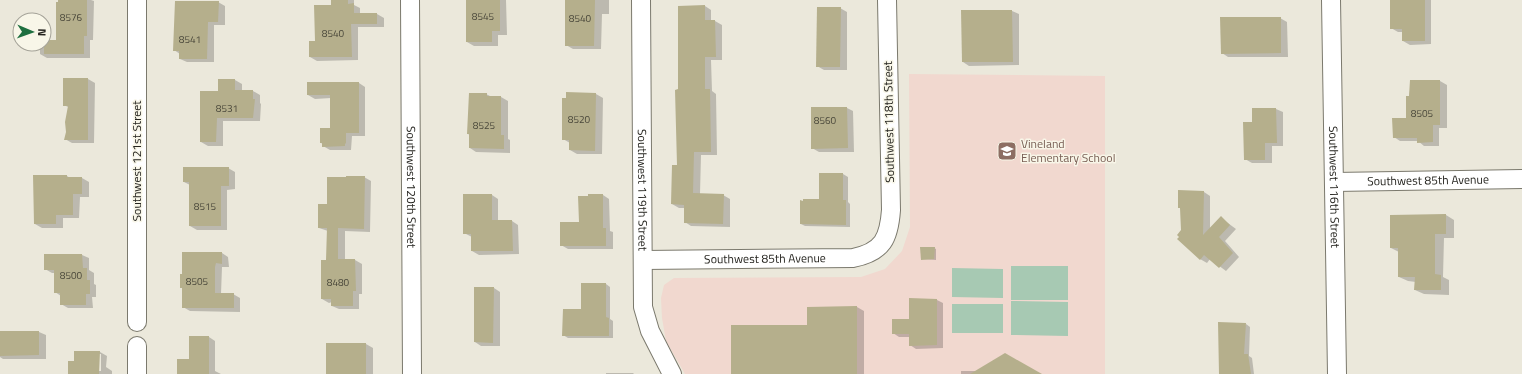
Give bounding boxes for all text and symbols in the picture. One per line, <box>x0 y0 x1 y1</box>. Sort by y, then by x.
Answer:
house number: 8545 <box>472 9 495 24</box>
house number: 8576 <box>60 10 83 25</box>
house number: 8540 <box>569 11 592 26</box>
north arrow <box>12 12 52 52</box>
house number: 8540 <box>322 26 345 41</box>
text: N <box>34 28 50 36</box>
house number: 8541 <box>179 32 201 47</box>
street label: Southwest 118th Street <box>878 60 899 183</box>
street label: Southwest 121st Street <box>127 100 146 221</box>
house number: 8531 <box>216 101 238 116</box>
house number: 8505 <box>1411 106 1434 121</box>
house number: 8520 <box>568 112 591 127</box>
house number: 8560 <box>814 113 837 128</box>
house number: 8525 <box>473 118 496 133</box>
street label: Southwest 120th Street <box>402 126 421 249</box>
street label: Southwest 116th Street <box>1324 126 1345 249</box>
street label: Southwest 119th Street <box>633 129 653 252</box>
place label: Vineland Elementary School <box>1021 134 1115 167</box>
school or university icon: Vineland Elementary School <box>996 140 1018 162</box>
street label: Southwest 85th Avenue <box>1367 170 1489 190</box>
house number: 8515 <box>194 199 217 214</box>
street label: Southwest 85th Avenue <box>704 248 826 268</box>
house number: 8500 <box>60 268 83 283</box>
house number: 8505 <box>186 274 209 289</box>
house number: 8480 <box>327 275 350 290</box>

